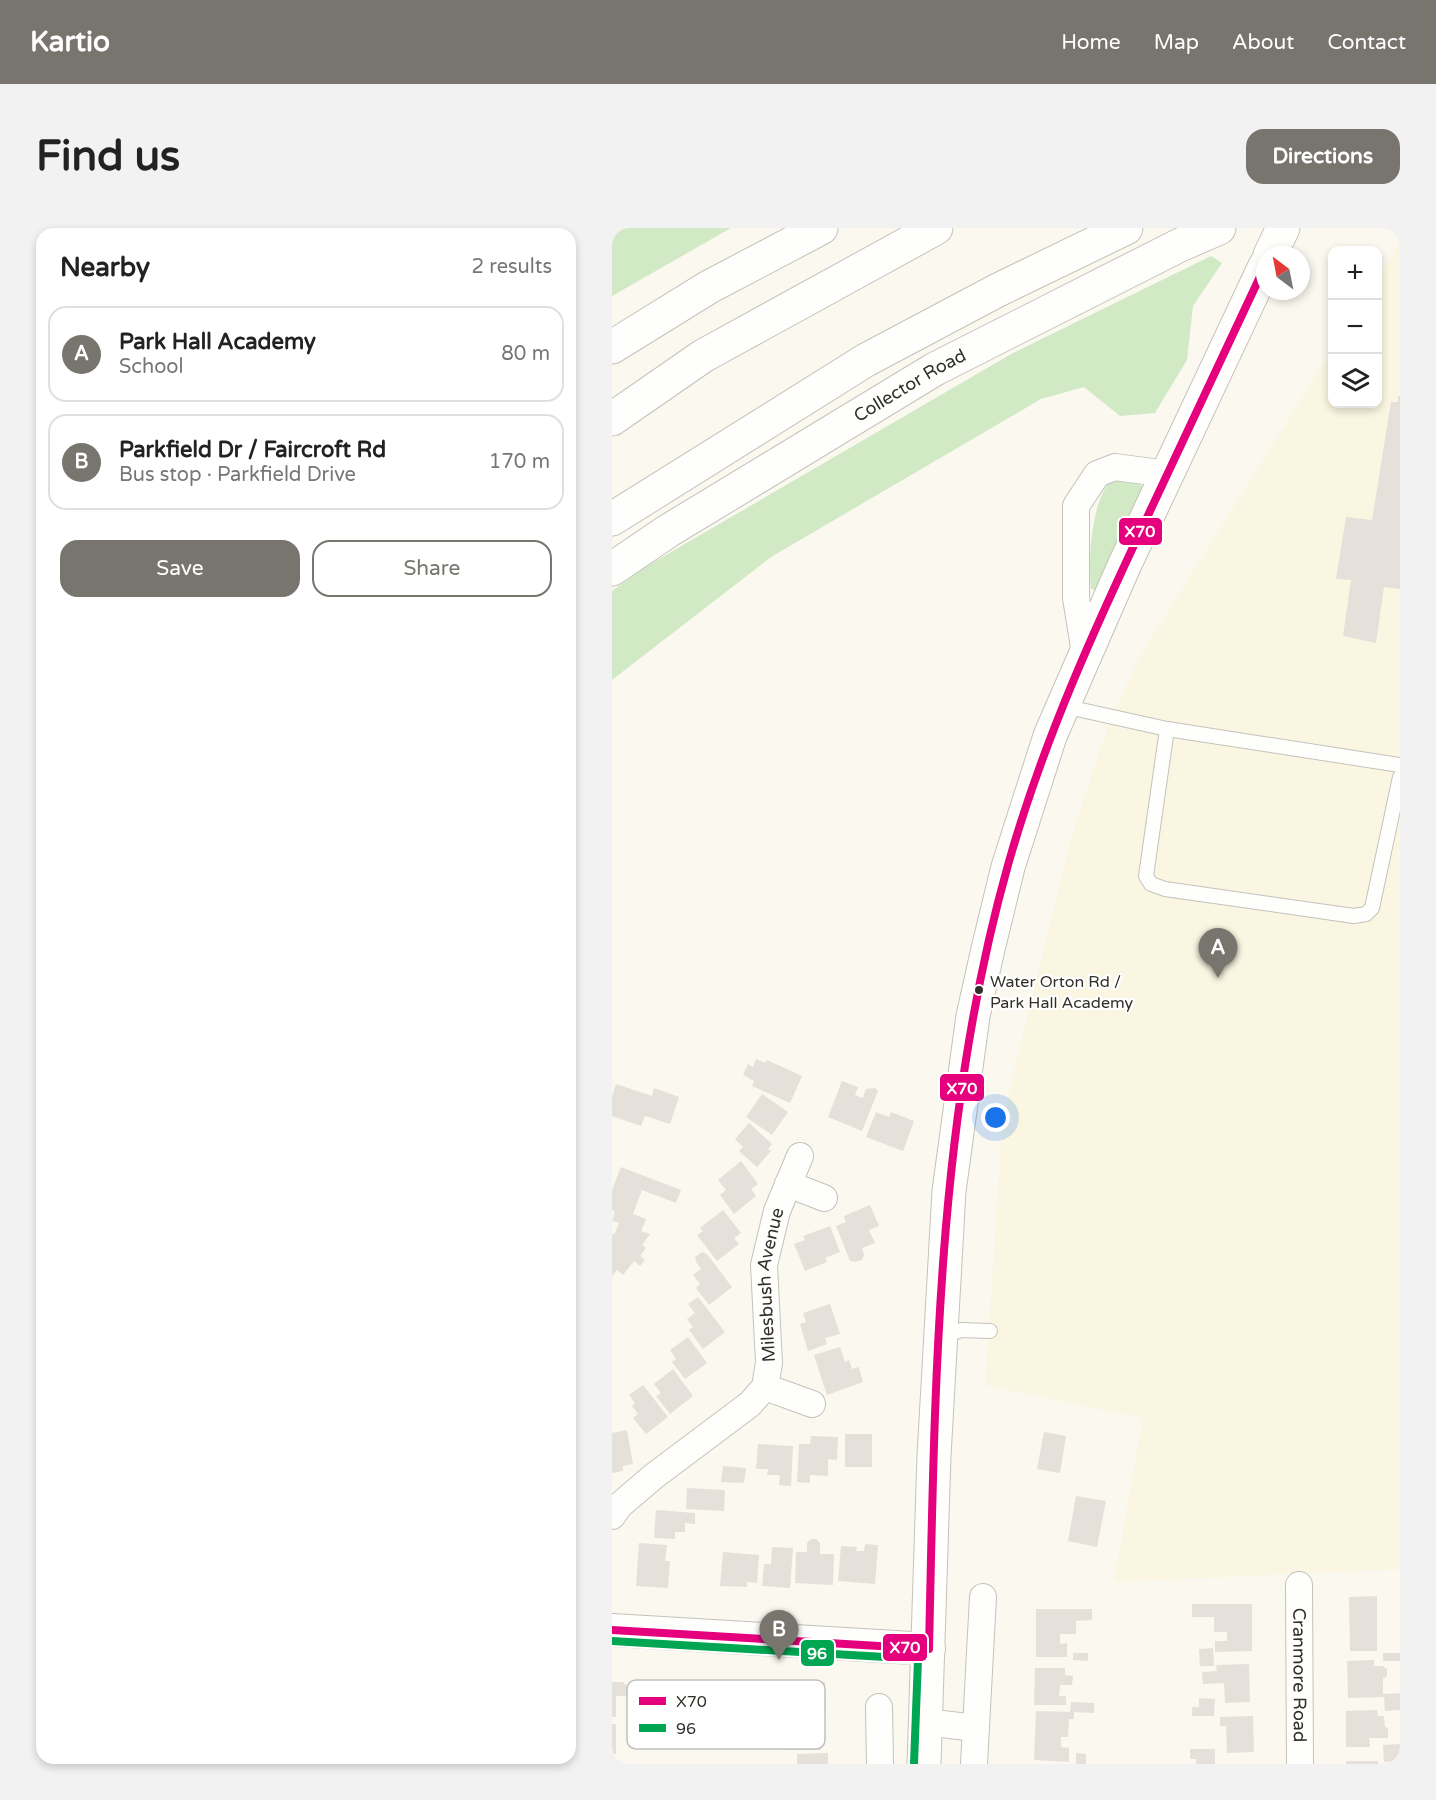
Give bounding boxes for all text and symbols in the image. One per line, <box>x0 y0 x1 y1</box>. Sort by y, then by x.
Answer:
text: Kartio <box>30 25 110 59</box>
text: Home <box>1061 30 1121 55</box>
text: Map <box>1154 30 1199 55</box>
text: About <box>1232 30 1294 55</box>
text: Contact <box>1327 30 1406 55</box>
button: Directions <box>1246 129 1400 184</box>
text: Find us <box>36 131 180 182</box>
north arrow <box>1256 246 1310 300</box>
map controls <box>1328 246 1382 408</box>
button: + <box>1328 246 1382 300</box>
text: Nearby <box>60 252 150 283</box>
text: 2 results <box>472 255 552 279</box>
button: − <box>1328 300 1382 354</box>
text: Park Hall Academy <box>119 329 316 355</box>
text: A <box>74 342 89 366</box>
text: 80 m <box>501 342 550 366</box>
street label: Collector Road <box>850 344 970 427</box>
button: layers <box>1328 354 1382 408</box>
text: School <box>119 355 183 379</box>
text: Parkfield Dr / Faircroft Rd <box>119 437 386 463</box>
text: B <box>75 450 88 474</box>
text: 170 m <box>489 450 550 474</box>
text: Bus stop · Parkfield Drive <box>119 463 356 487</box>
line badge: X70 <box>1118 517 1163 546</box>
text: X70 <box>1125 522 1155 542</box>
button: Save <box>60 540 300 597</box>
button: Share <box>312 540 552 597</box>
pin: A <box>1198 928 1238 978</box>
place label: Water Orton Rd / Park Hall Academy <box>990 972 1133 1013</box>
marker: Water Orton Rd / Park Hall Academy <box>973 984 985 996</box>
line badge: X70 <box>939 1073 985 1102</box>
text: X70 <box>947 1079 977 1099</box>
your location <box>981 1103 1010 1132</box>
street label: Milesbush Avenue <box>752 1205 788 1363</box>
street label: Cranmore Road <box>1288 1608 1311 1742</box>
pin: B <box>760 1610 798 1660</box>
line badge: X70 <box>882 1633 928 1662</box>
text: X70 <box>890 1638 920 1658</box>
line badge: 96 <box>800 1639 835 1667</box>
text: 96 <box>807 1644 827 1664</box>
legend <box>627 1680 825 1749</box>
text: X70 <box>676 1692 707 1712</box>
text: 96 <box>676 1719 696 1739</box>

